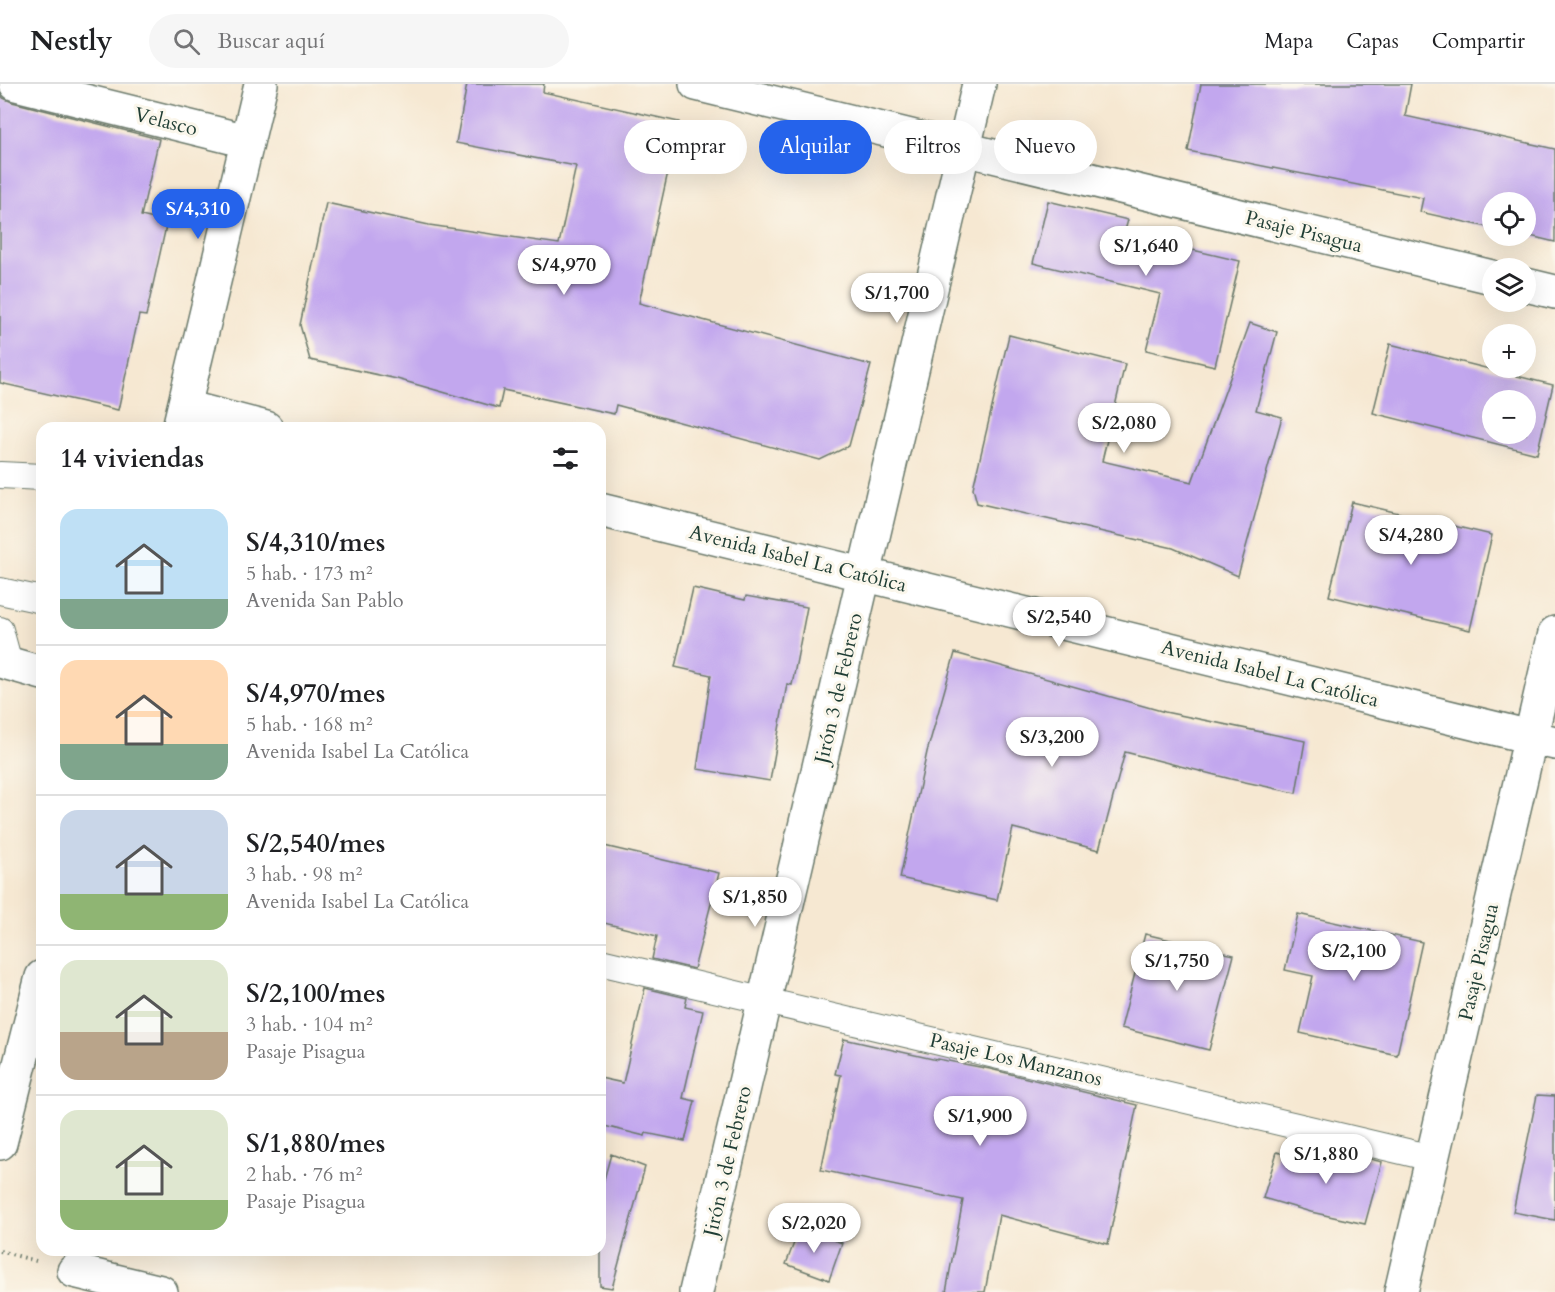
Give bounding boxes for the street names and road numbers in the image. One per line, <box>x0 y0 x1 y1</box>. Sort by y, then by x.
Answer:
street label: Velasco <box>131 101 200 142</box>
street label: Pasaje Pisagua <box>1243 204 1365 259</box>
street label: Avenida Isabel La Católica <box>686 518 910 599</box>
street label: Jirón 3 de Febrero <box>807 610 869 769</box>
street label: Avenida Isabel La Católica <box>1158 633 1382 714</box>
street label: Pasaje Pisagua <box>1452 901 1505 1023</box>
street label: Pasaje Los Manzanos <box>927 1027 1105 1092</box>
street label: Jirón 3 de Febrero <box>696 1083 758 1242</box>

